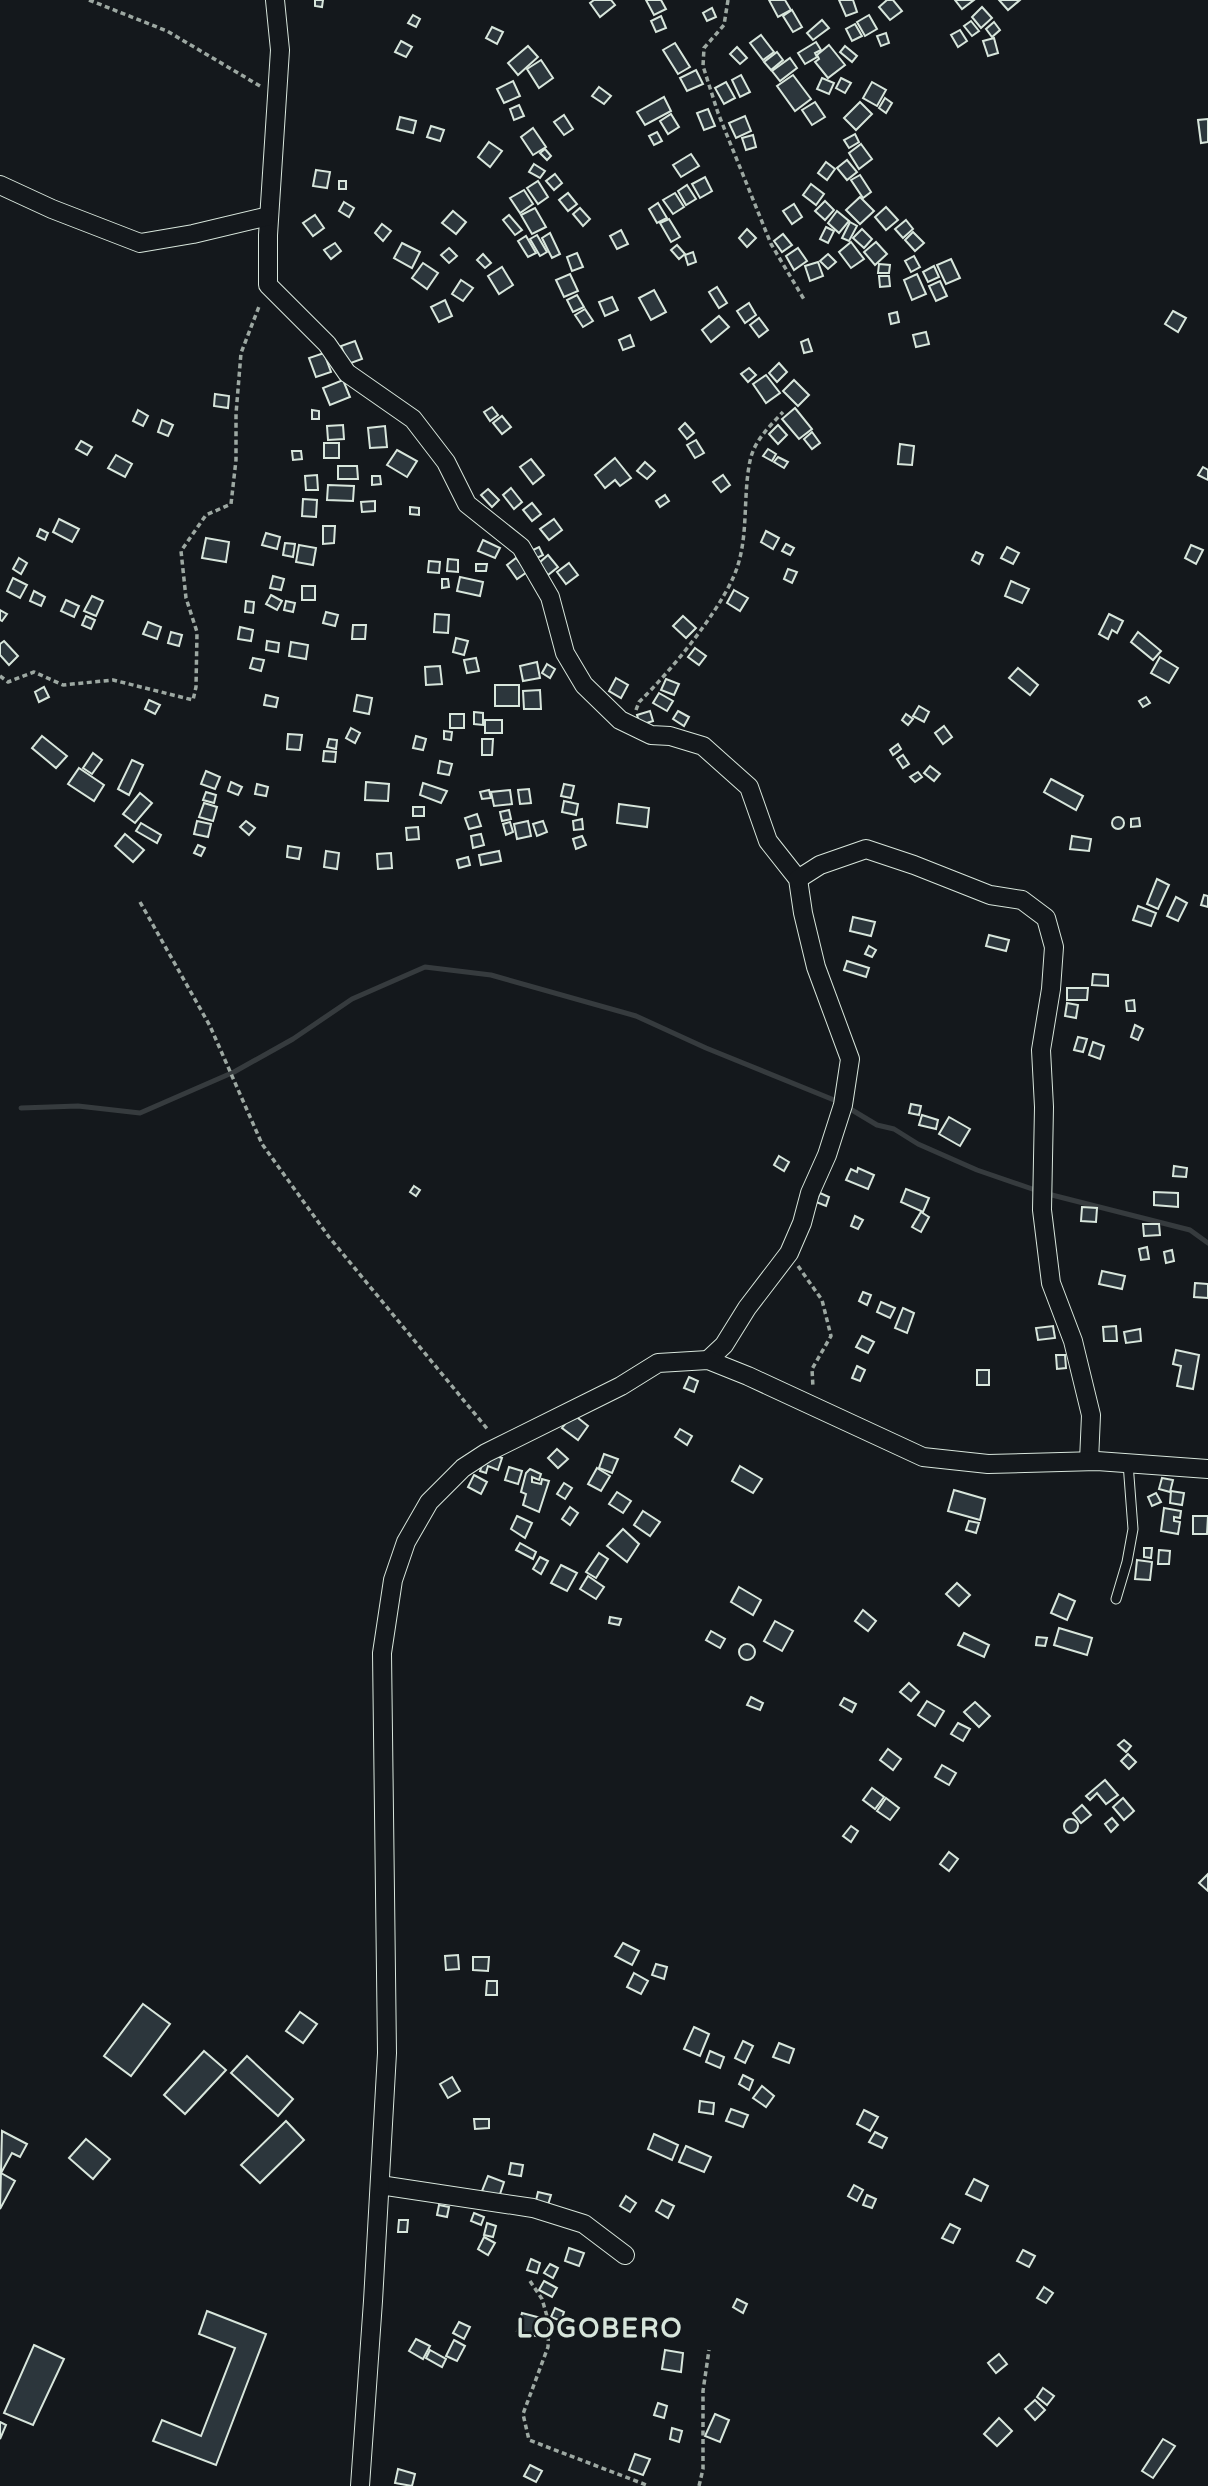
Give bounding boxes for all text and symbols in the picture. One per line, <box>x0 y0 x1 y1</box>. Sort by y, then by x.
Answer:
district label: LOGOBERO <box>516 2313 684 2344</box>

